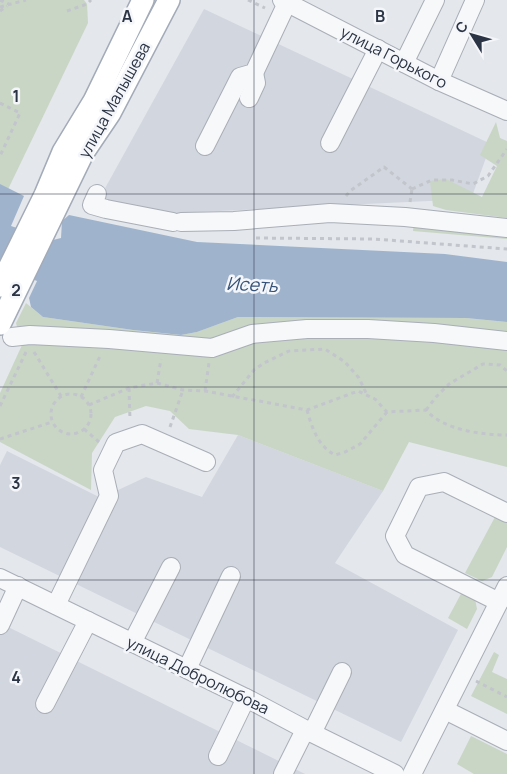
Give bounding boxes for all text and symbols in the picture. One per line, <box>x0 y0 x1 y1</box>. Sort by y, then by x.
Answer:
text: A <box>122 5 133 27</box>
text: B <box>375 5 385 27</box>
north arrow <box>447 10 497 60</box>
text: С <box>451 17 472 37</box>
street label: улица Горького <box>337 21 451 93</box>
street label: улица Малышева <box>73 38 155 162</box>
text: 1 <box>12 85 20 107</box>
water label: Исеть <box>226 271 279 297</box>
text: 2 <box>11 279 21 301</box>
text: 3 <box>11 472 21 494</box>
street label: улица Добролюбова <box>123 631 273 719</box>
text: 4 <box>11 666 21 688</box>

